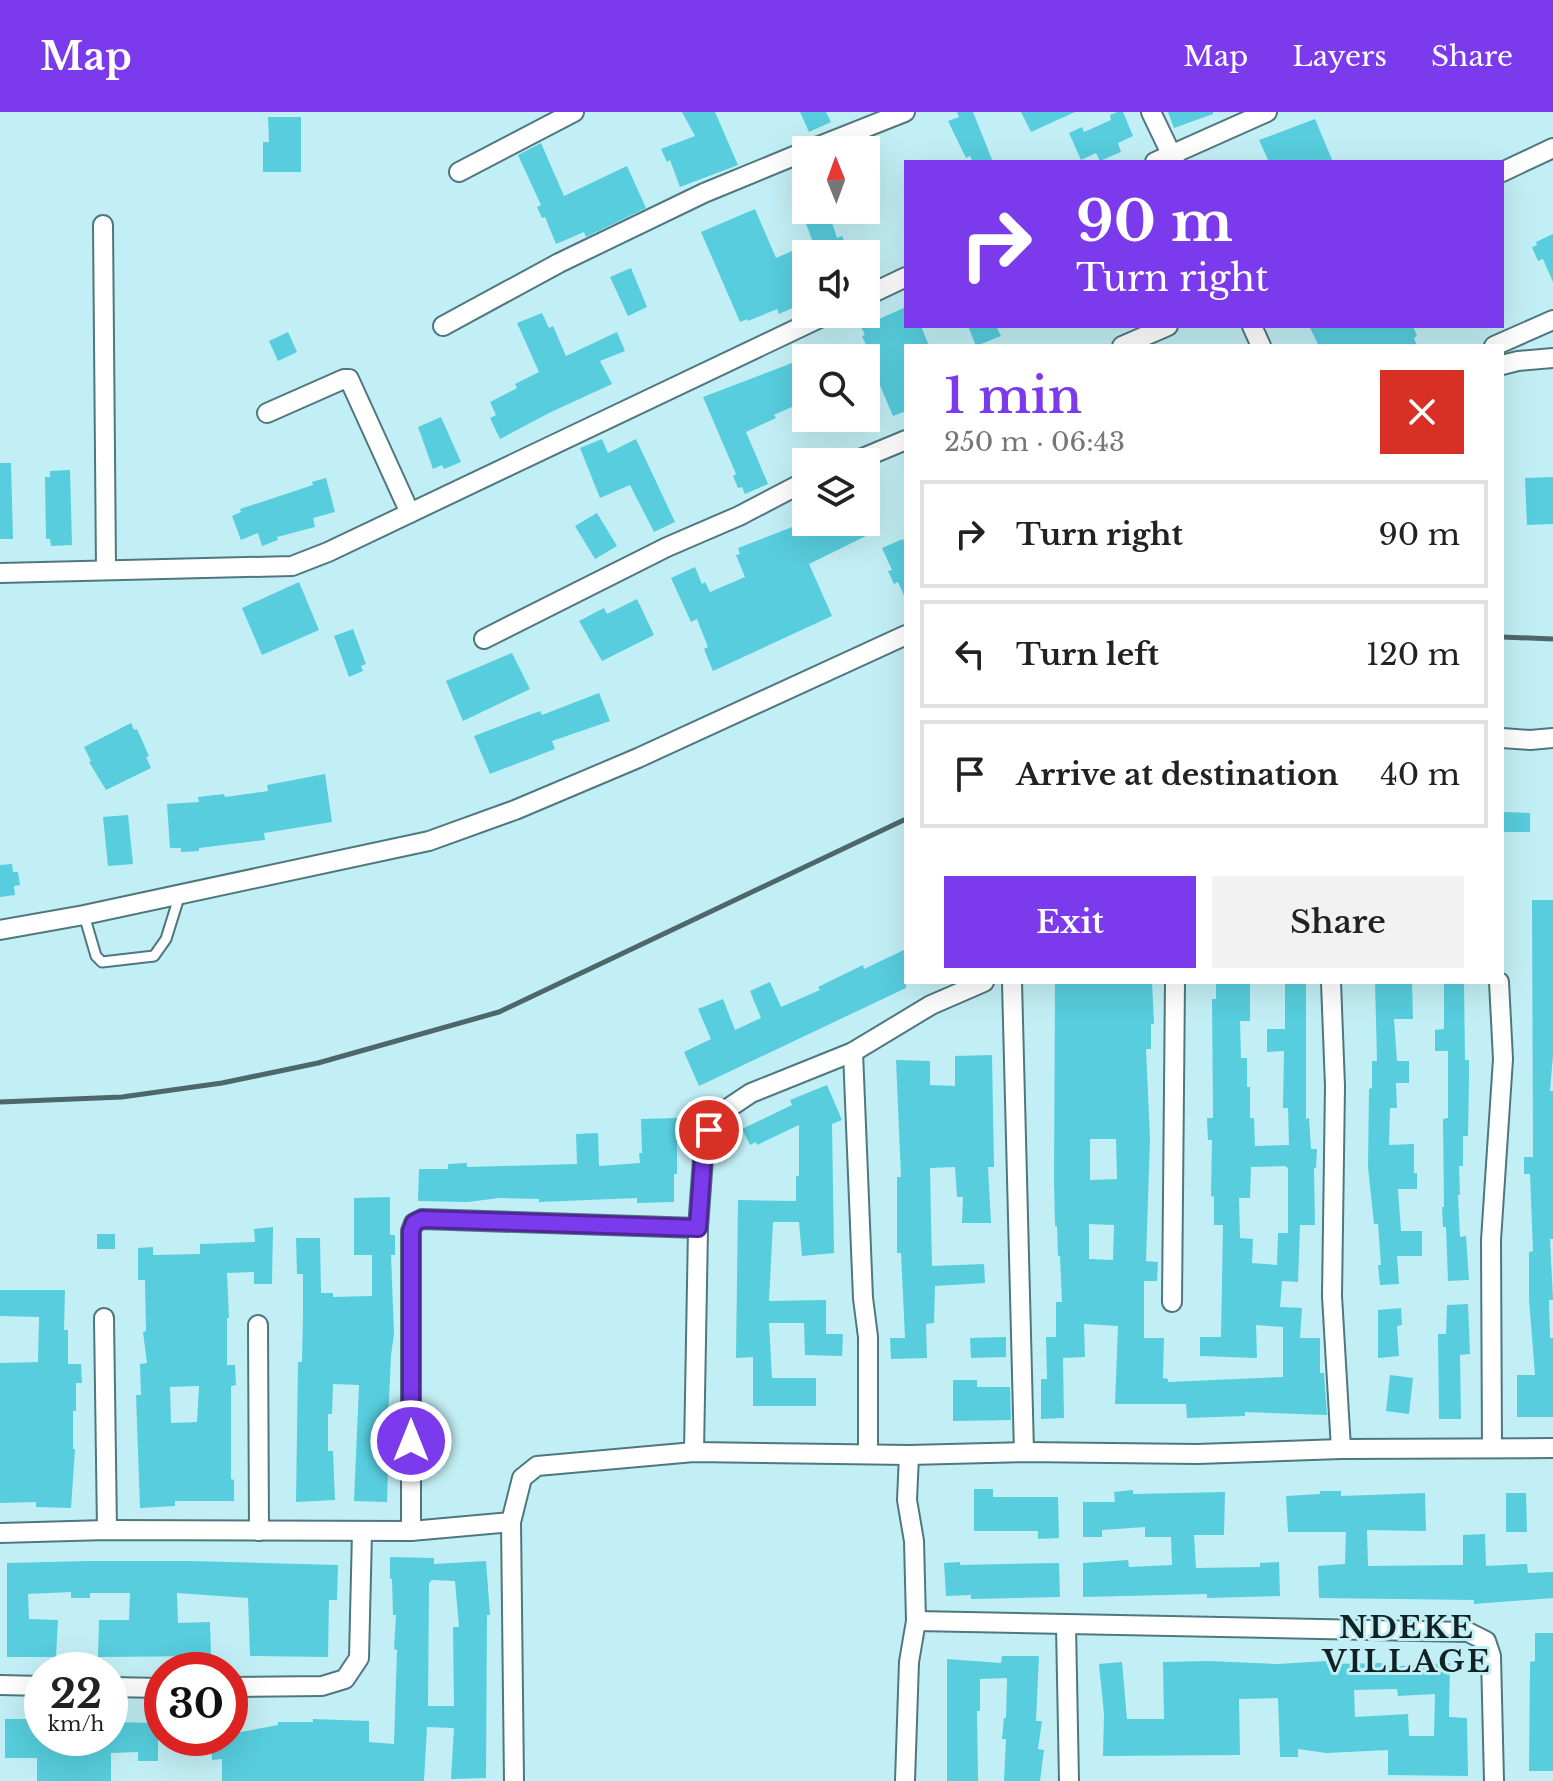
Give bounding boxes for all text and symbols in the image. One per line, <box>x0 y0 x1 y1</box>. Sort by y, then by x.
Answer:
text: Map <box>40 33 132 80</box>
text: Map <box>1183 39 1248 74</box>
text: Layers <box>1292 39 1387 74</box>
text: Share <box>1431 39 1513 74</box>
north arrow <box>792 136 880 224</box>
map controls <box>792 136 880 536</box>
text: 90 m <box>1076 187 1233 256</box>
icon: right <box>944 192 1048 296</box>
button: sound <box>792 240 880 328</box>
text: Turn right <box>1076 256 1269 301</box>
button: search <box>792 344 880 432</box>
text: 1 min <box>944 366 1082 426</box>
button: close <box>1380 370 1464 454</box>
text: 250 m · 06:43 <box>944 426 1125 458</box>
button: layers <box>792 448 880 536</box>
icon: right <box>948 512 992 556</box>
text: Turn right <box>1016 516 1183 553</box>
text: 90 m <box>1378 516 1460 553</box>
icon: left <box>948 632 992 676</box>
text: Turn left <box>1016 636 1159 673</box>
text: 120 m <box>1366 636 1460 673</box>
icon: arrive <box>948 752 992 796</box>
text: Arrive at destination <box>1016 756 1339 793</box>
text: 40 m <box>1380 756 1460 793</box>
button: Exit <box>944 876 1196 968</box>
button: Share <box>1212 876 1464 968</box>
pin <box>675 1096 743 1164</box>
icon: arrive <box>687 1108 731 1152</box>
position arrow <box>369 1399 453 1483</box>
district label: NDEKE VILLAGE <box>1321 1609 1492 1680</box>
speed limit sign: 30 <box>144 1652 248 1756</box>
text: 22 <box>50 1669 102 1719</box>
text: km/h <box>48 1712 104 1736</box>

